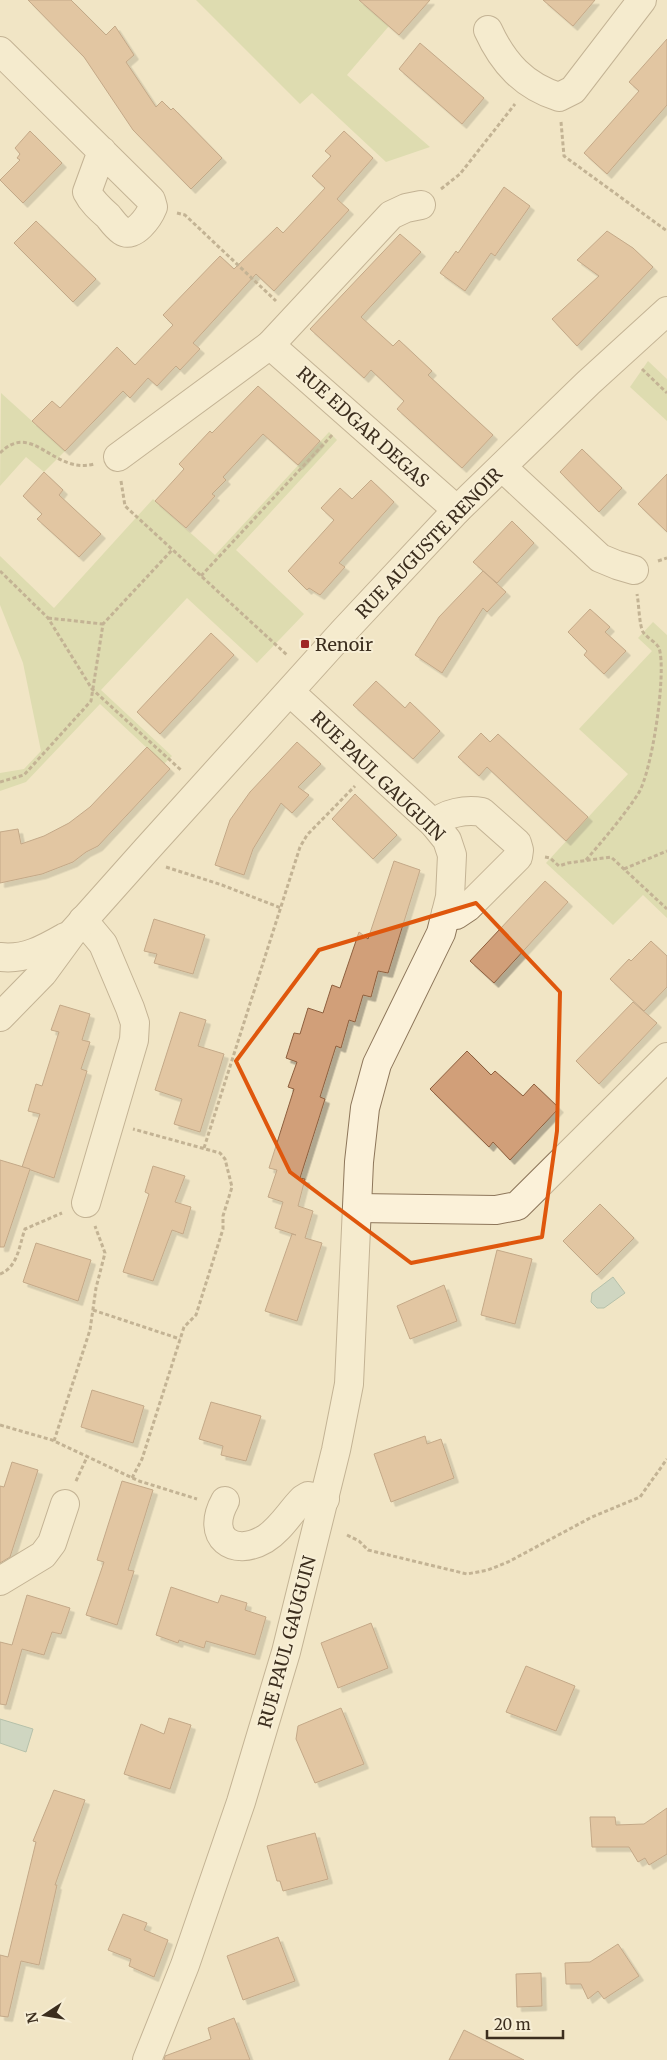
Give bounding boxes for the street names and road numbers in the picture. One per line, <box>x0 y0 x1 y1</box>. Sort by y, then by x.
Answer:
street label: RUE EDGAR DEGAS <box>292 362 434 493</box>
street label: RUE AUGUSTE RENOIR <box>351 462 507 623</box>
street label: RUE PAUL GAUGUIN <box>306 706 450 846</box>
street label: RUE PAUL GAUGUIN <box>253 1553 321 1731</box>

